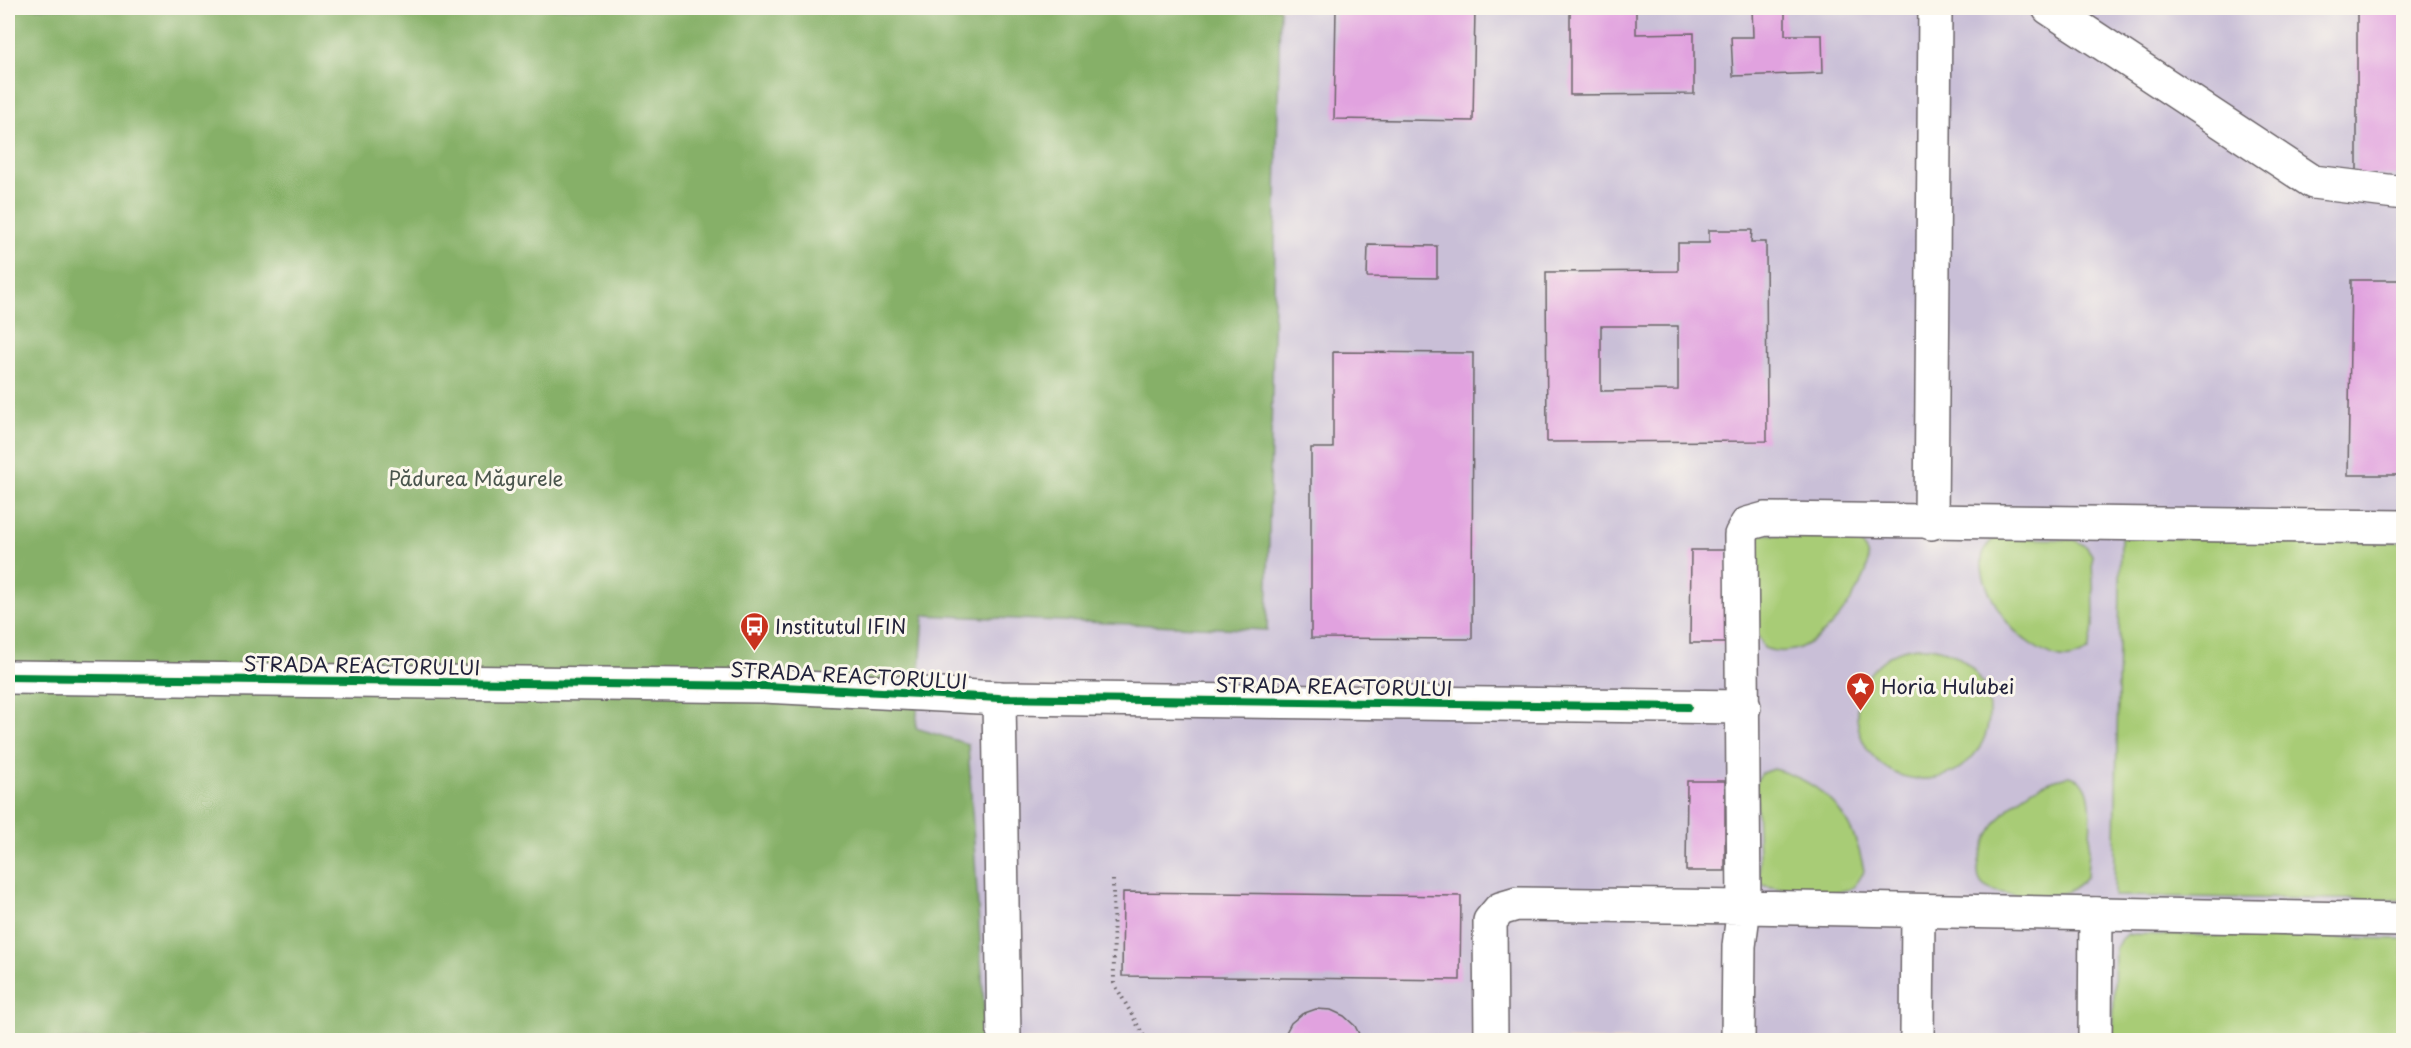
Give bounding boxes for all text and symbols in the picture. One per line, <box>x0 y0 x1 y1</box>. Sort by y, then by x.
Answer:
park label: Pădurea Măgurele <box>389 463 564 493</box>
bus stop icon: Institutul IFIN <box>738 610 770 652</box>
place label: Institutul IFIN <box>775 611 907 641</box>
street label: STRADA REACTORULUI <box>243 648 481 682</box>
street label: STRADA REACTORULUI <box>730 654 968 696</box>
street label: STRADA REACTORULUI <box>1215 669 1453 703</box>
place icon: Horia Hulubei <box>1844 670 1876 712</box>
place label: Horia Hulubei <box>1881 671 2014 701</box>

